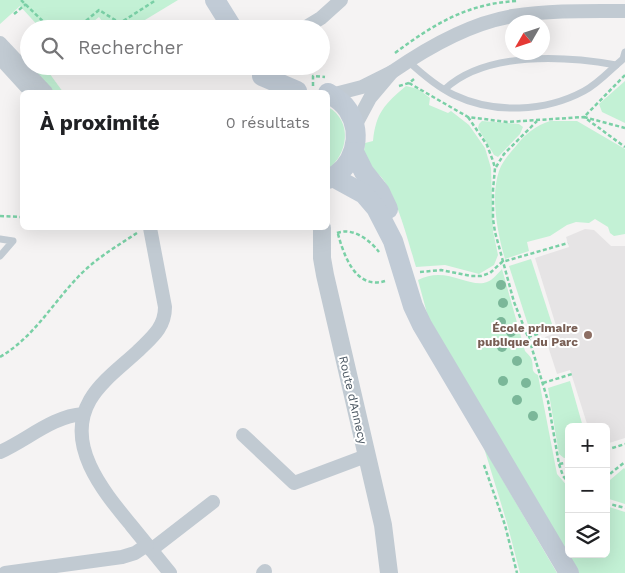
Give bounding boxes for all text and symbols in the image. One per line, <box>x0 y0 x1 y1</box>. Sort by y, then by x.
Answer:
north arrow <box>505 15 550 60</box>
search box <box>20 20 330 75</box>
icon: search <box>38 34 66 62</box>
text: Rechercher <box>78 36 183 59</box>
text: À proximité <box>40 110 160 135</box>
text: 0 résultats <box>226 113 310 132</box>
place label: École primaire publique du Parc <box>478 321 578 349</box>
marker: École primaire publique du Parc <box>582 329 594 341</box>
street label: Route d'Annecy <box>336 355 370 446</box>
map controls <box>565 423 610 558</box>
button: + <box>565 423 610 468</box>
button: − <box>565 468 610 513</box>
button: layers <box>565 513 610 558</box>

